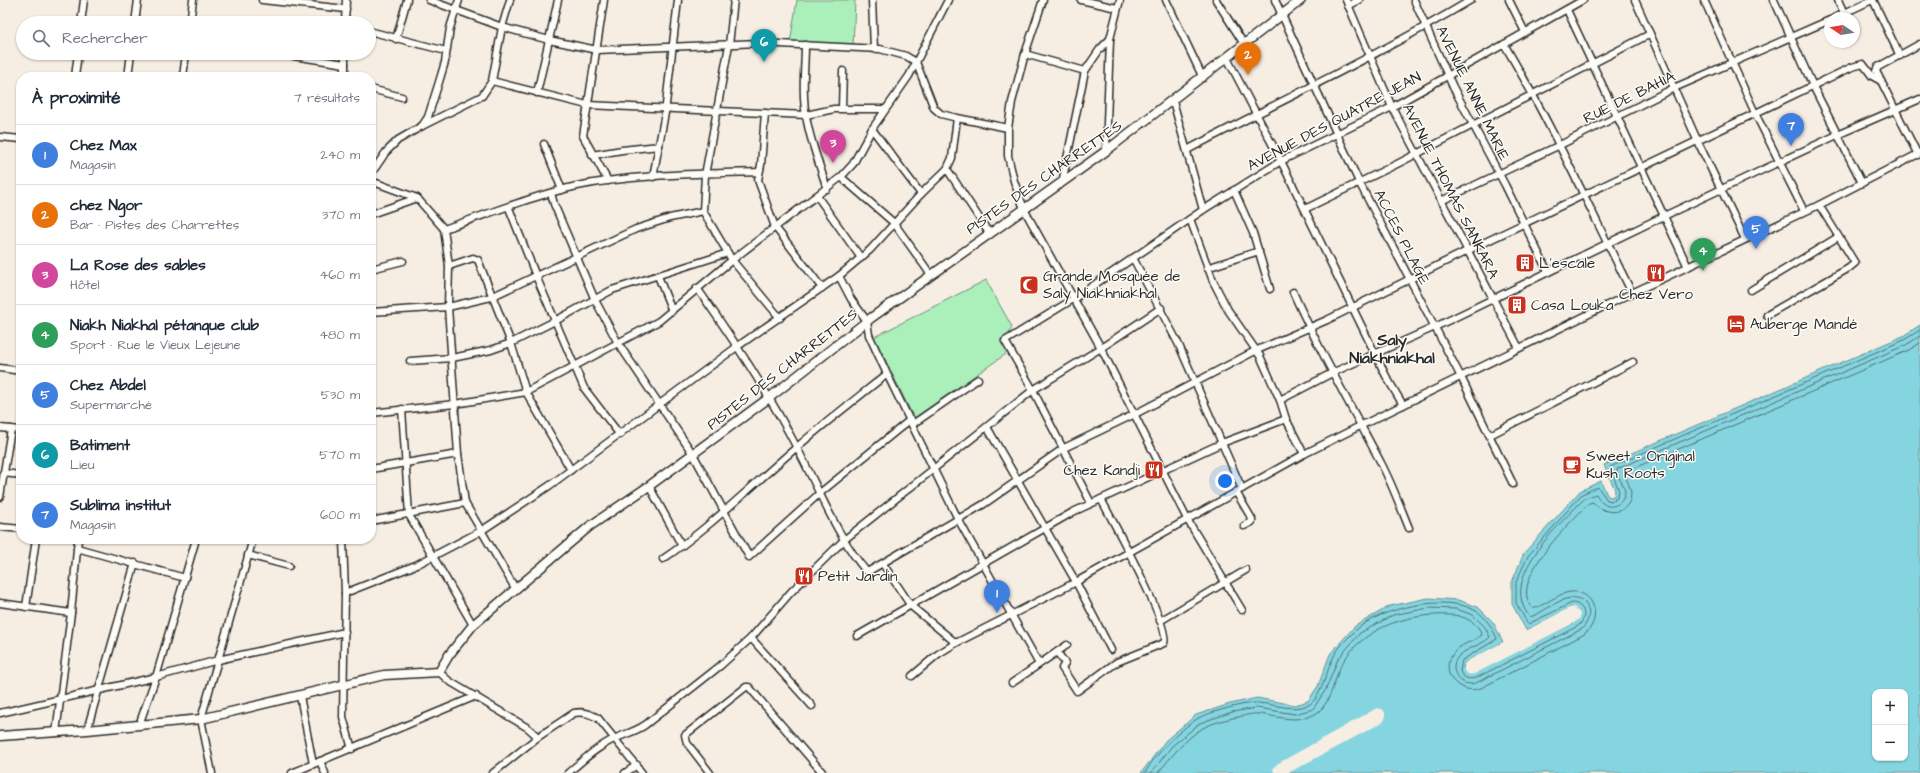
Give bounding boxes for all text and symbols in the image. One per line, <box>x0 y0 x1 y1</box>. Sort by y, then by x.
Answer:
north arrow <box>1824 12 1860 48</box>
search box <box>16 16 376 60</box>
street label: AVENUE ANNE MARIE <box>1431 22 1514 164</box>
icon: search <box>30 27 52 49</box>
text: Rechercher <box>62 28 147 49</box>
pin: 6 <box>751 29 777 62</box>
pin: 2 <box>1235 42 1261 75</box>
street label: RUE DE BAHIA <box>1580 66 1679 129</box>
street label: AVENUE DES QUATRE JEAN <box>1244 67 1425 176</box>
text: À proximité <box>32 86 121 110</box>
text: 7 résultats <box>294 89 360 107</box>
street label: AVENUE THOMAS SANKARA <box>1397 100 1504 283</box>
pin: 7 <box>1778 113 1804 146</box>
street label: PISTES DES CHARRETTES <box>962 115 1127 239</box>
pin: 3 <box>820 130 846 163</box>
text: Chez Max <box>70 135 137 156</box>
text: 1 <box>44 146 46 164</box>
text: 240 m <box>320 146 360 164</box>
text: Magasin <box>70 156 116 174</box>
street label: ACCES PLAGE <box>1369 186 1435 289</box>
text: chez Ngor <box>70 195 142 216</box>
text: 2 <box>41 206 49 224</box>
text: 370 m <box>322 206 360 224</box>
text: Bar · Pistes des Charrettes <box>70 216 239 234</box>
pin: 5 <box>1743 216 1769 249</box>
pin: 4 <box>1690 238 1716 271</box>
building icon: L’escale <box>1514 252 1536 274</box>
place label: L’escale <box>1539 253 1595 274</box>
text: La Rose des sables <box>70 255 206 276</box>
restaurant icon: Chez Vero <box>1645 262 1667 284</box>
text: 3 <box>42 266 48 284</box>
text: 460 m <box>319 266 360 284</box>
place label: Grande Mosquée de Saly Niakhniakhal <box>1043 266 1180 305</box>
mosque icon: Grande Mosquée de Saly Niakhniakhal <box>1018 274 1040 296</box>
text: Hôtel <box>70 276 100 294</box>
place label: Chez Vero <box>1619 284 1693 305</box>
building icon: Casa Louka <box>1506 294 1528 316</box>
place label: Casa Louka <box>1531 295 1614 316</box>
street label: PISTES DES CHARRETTES <box>702 304 862 435</box>
hotel icon: Auberge Mandé <box>1725 313 1747 335</box>
place label: Auberge Mandé <box>1750 314 1857 336</box>
text: Niakh Niakhal pétanque club <box>70 315 259 336</box>
text: 4 <box>41 326 49 344</box>
text: 480 m <box>319 326 360 344</box>
district label: Saly Niakhniakhal <box>1349 329 1435 369</box>
text: Sport · Rue le Vieux Lejeune <box>70 336 241 354</box>
text: Chez Abdel <box>70 375 146 396</box>
text: 5 <box>40 386 50 404</box>
text: 530 m <box>321 386 360 404</box>
text: Supermarché <box>70 396 152 414</box>
text: Batiment <box>70 435 130 456</box>
text: 6 <box>41 446 49 464</box>
text: 570 m <box>319 446 360 464</box>
place label: Sweet - Original Kush Roots <box>1586 446 1695 484</box>
cafe icon: Sweet - Original Kush Roots <box>1561 454 1583 476</box>
text: Lieu <box>70 456 95 474</box>
restaurant icon: Chez Kandji <box>1143 459 1165 481</box>
place label: Chez Kandji <box>1064 460 1141 481</box>
your location <box>1215 471 1235 491</box>
text: Sublima institut <box>70 495 171 516</box>
text: 7 <box>41 506 49 524</box>
text: 600 m <box>320 506 360 524</box>
text: Magasin <box>70 516 116 534</box>
restaurant icon: Petit Jardin <box>793 565 815 587</box>
place label: Petit Jardin <box>818 566 898 587</box>
pin: 1 <box>984 580 1010 613</box>
map controls <box>1872 689 1908 761</box>
button: + <box>1872 689 1908 725</box>
button: − <box>1872 725 1908 761</box>

